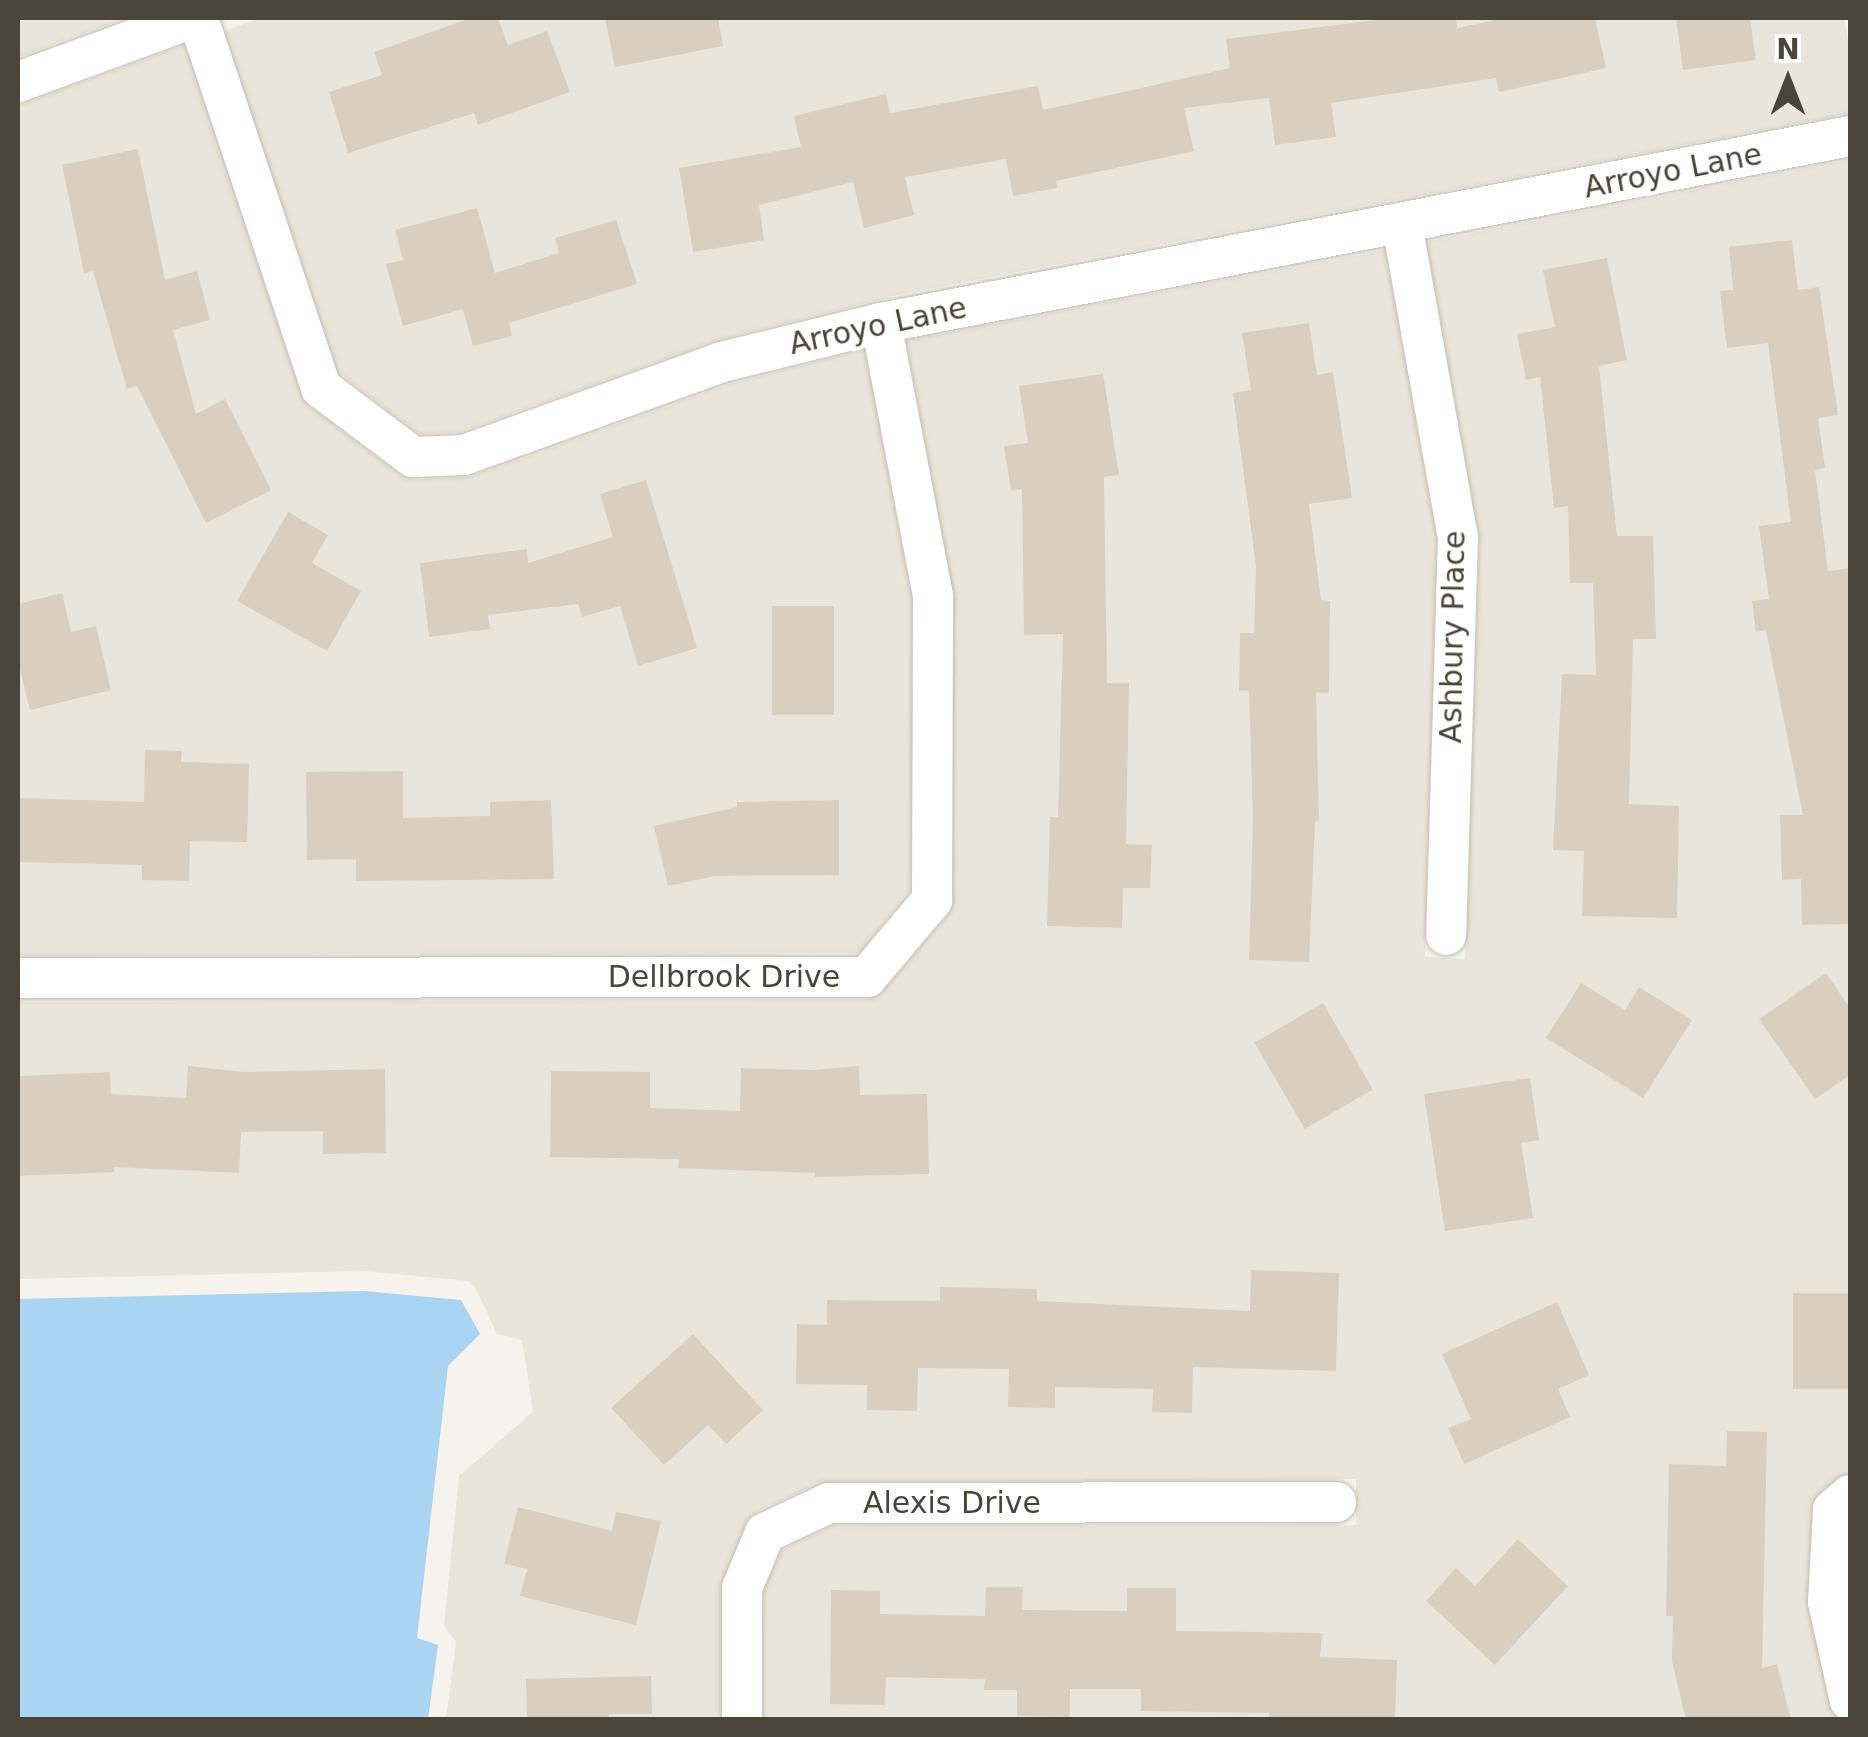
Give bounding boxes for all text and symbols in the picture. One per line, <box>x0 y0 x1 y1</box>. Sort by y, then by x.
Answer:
north arrow <box>1738 30 1838 130</box>
text: N <box>1776 33 1800 66</box>
street label: Arroyo Lane <box>1581 136 1765 206</box>
street label: Arroyo Lane <box>786 290 970 362</box>
street label: Ashbury Place <box>1433 530 1473 744</box>
street label: Dellbrook Drive <box>608 959 840 995</box>
street label: Alexis Drive <box>863 1485 1041 1521</box>

